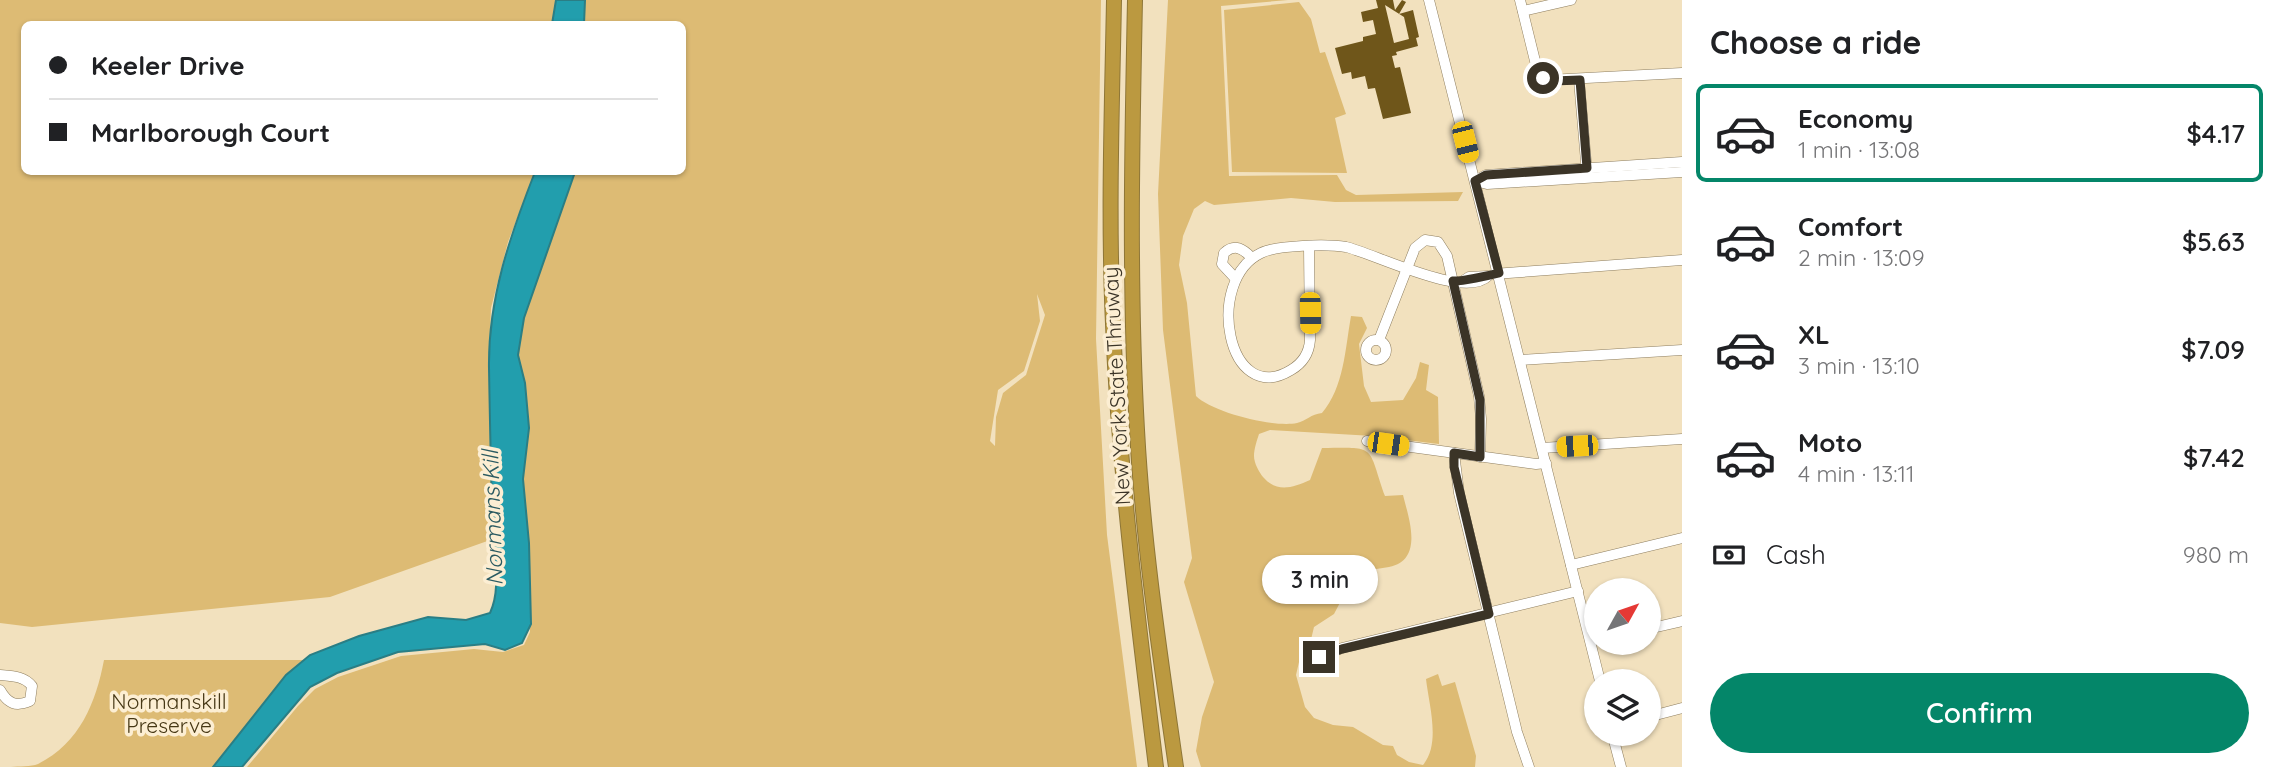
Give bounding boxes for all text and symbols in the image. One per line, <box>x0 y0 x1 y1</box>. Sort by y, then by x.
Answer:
text: Choose a ride <box>1710 22 1922 62</box>
text: Keeler Drive <box>91 49 245 82</box>
route start <box>1527 62 1559 94</box>
icon: car <box>1714 102 1777 165</box>
text: Economy <box>1798 102 1913 135</box>
text: Marlborough Court <box>91 116 330 149</box>
text: $4.17 <box>2186 117 2245 150</box>
car <box>1450 119 1481 165</box>
text: 1 min · 13:08 <box>1798 135 1920 164</box>
icon: car <box>1714 210 1777 273</box>
text: Comfort <box>1798 210 1903 243</box>
text: $5.63 <box>2182 225 2245 258</box>
text: 2 min · 13:09 <box>1798 243 1925 272</box>
street label: New York State Thruway <box>1097 266 1135 506</box>
car <box>1300 292 1321 334</box>
icon: car <box>1714 318 1777 381</box>
text: XL <box>1798 318 1830 351</box>
text: $7.09 <box>2181 333 2245 366</box>
text: 3 min · 13:10 <box>1798 351 1920 380</box>
icon: car <box>1714 426 1777 489</box>
text: Moto <box>1798 426 1862 459</box>
car <box>1366 431 1411 457</box>
car <box>1556 434 1599 458</box>
text: $7.42 <box>2183 441 2245 474</box>
water label: Normans Kill <box>475 447 509 586</box>
text: 4 min · 13:11 <box>1798 459 1915 488</box>
icon: cash <box>1710 536 1748 574</box>
text: Cash <box>1766 538 1826 571</box>
text: 980 m <box>2183 540 2249 569</box>
callout: 3 min <box>1261 556 1377 604</box>
text: 3 min <box>1291 565 1349 594</box>
north arrow <box>1584 578 1661 654</box>
map controls <box>1584 578 1661 746</box>
route end <box>1303 641 1335 673</box>
button: layers <box>1584 669 1661 746</box>
button: Confirm <box>1710 673 2249 753</box>
park label: Normanskill Preserve <box>111 688 227 738</box>

